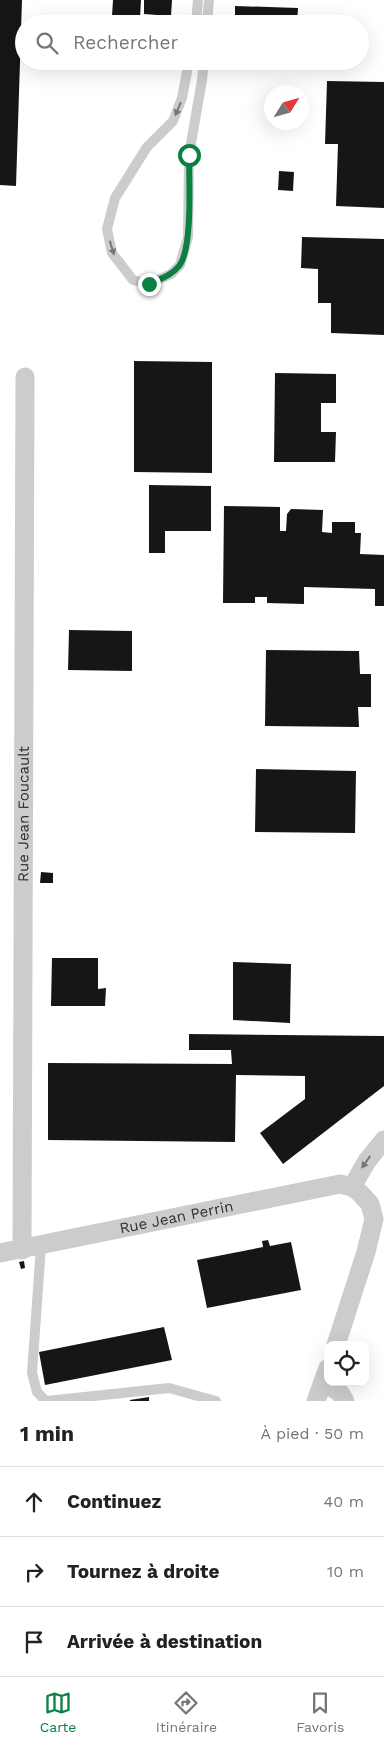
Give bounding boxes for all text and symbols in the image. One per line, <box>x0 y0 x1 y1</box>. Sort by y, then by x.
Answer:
search box <box>15 15 369 70</box>
icon: search <box>33 29 61 57</box>
text: Rechercher <box>73 31 178 54</box>
north arrow <box>264 85 309 130</box>
one-way arrow <box>174 101 182 116</box>
route start <box>178 144 201 167</box>
one-way arrow <box>108 241 116 256</box>
route end <box>138 273 161 296</box>
street label: Rue Jean Foucault <box>14 745 33 882</box>
one-way arrow <box>361 1155 371 1169</box>
street label: Rue Jean Perrin <box>118 1197 235 1238</box>
map controls <box>324 1341 369 1386</box>
button: locate <box>324 1341 369 1386</box>
text: 1 min <box>20 1421 74 1446</box>
text: À pied · 50 m <box>261 1424 364 1443</box>
icon: ahead <box>20 1488 48 1516</box>
text: Continuez <box>67 1490 161 1513</box>
text: 40 m <box>324 1492 364 1511</box>
icon: right <box>20 1558 48 1586</box>
text: Tournez à droite <box>67 1560 219 1583</box>
text: 10 m <box>327 1562 364 1581</box>
icon: arrive <box>20 1628 48 1656</box>
text: Arrivée à destination <box>67 1630 262 1653</box>
tab: Carte <box>40 1689 76 1735</box>
tab: Itinéraire <box>156 1689 217 1735</box>
tab: Favoris <box>296 1689 344 1735</box>

